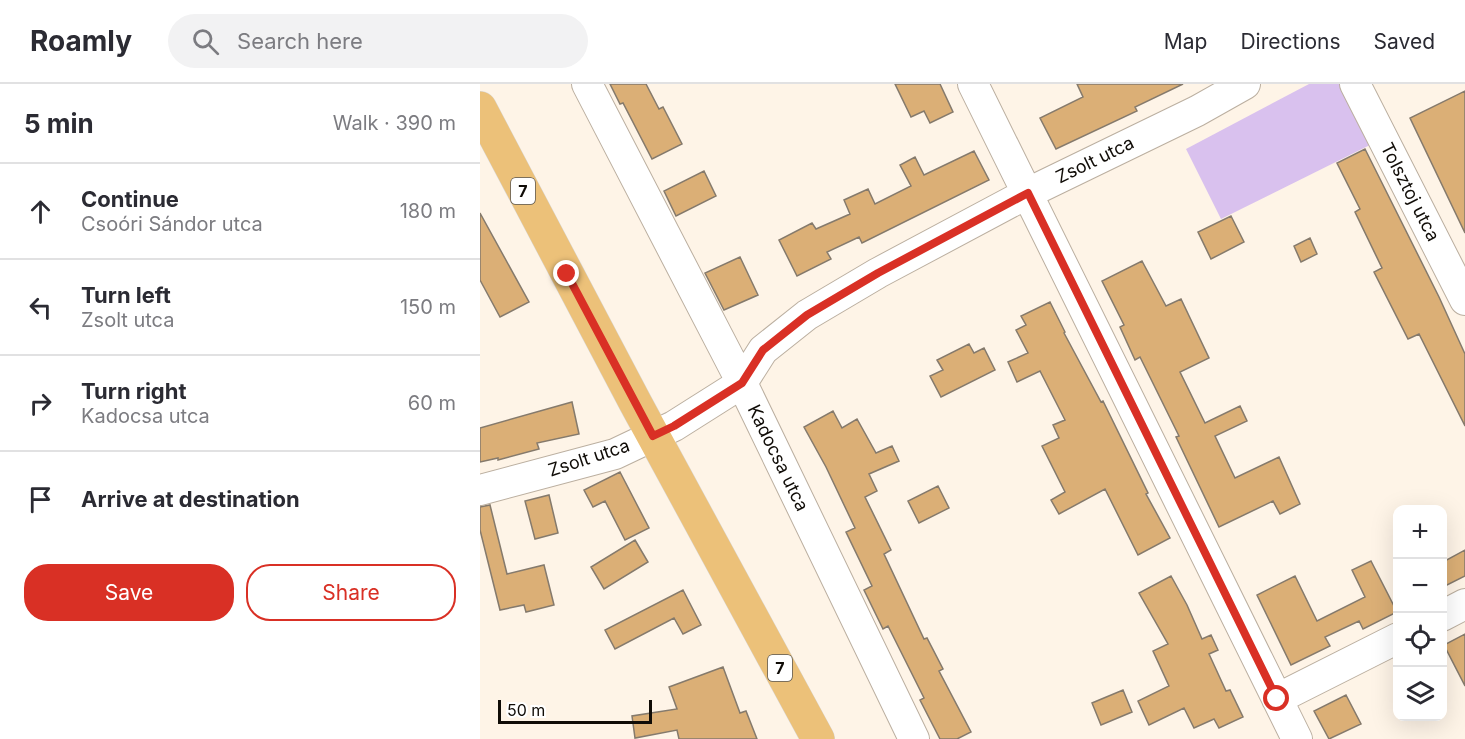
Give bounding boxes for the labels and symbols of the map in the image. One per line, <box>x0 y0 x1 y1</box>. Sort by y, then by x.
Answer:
street label: Zsolt utca <box>1052 132 1137 187</box>
street label: Tolsztoj utca <box>1377 139 1444 245</box>
road number: 7 <box>511 178 535 204</box>
route end <box>553 260 579 286</box>
street label: Kadocsa utca <box>744 401 813 514</box>
street label: Zsolt utca <box>546 435 632 481</box>
road number: 7 <box>768 655 792 681</box>
route start <box>1263 685 1289 711</box>
scale bar <box>498 697 652 724</box>

